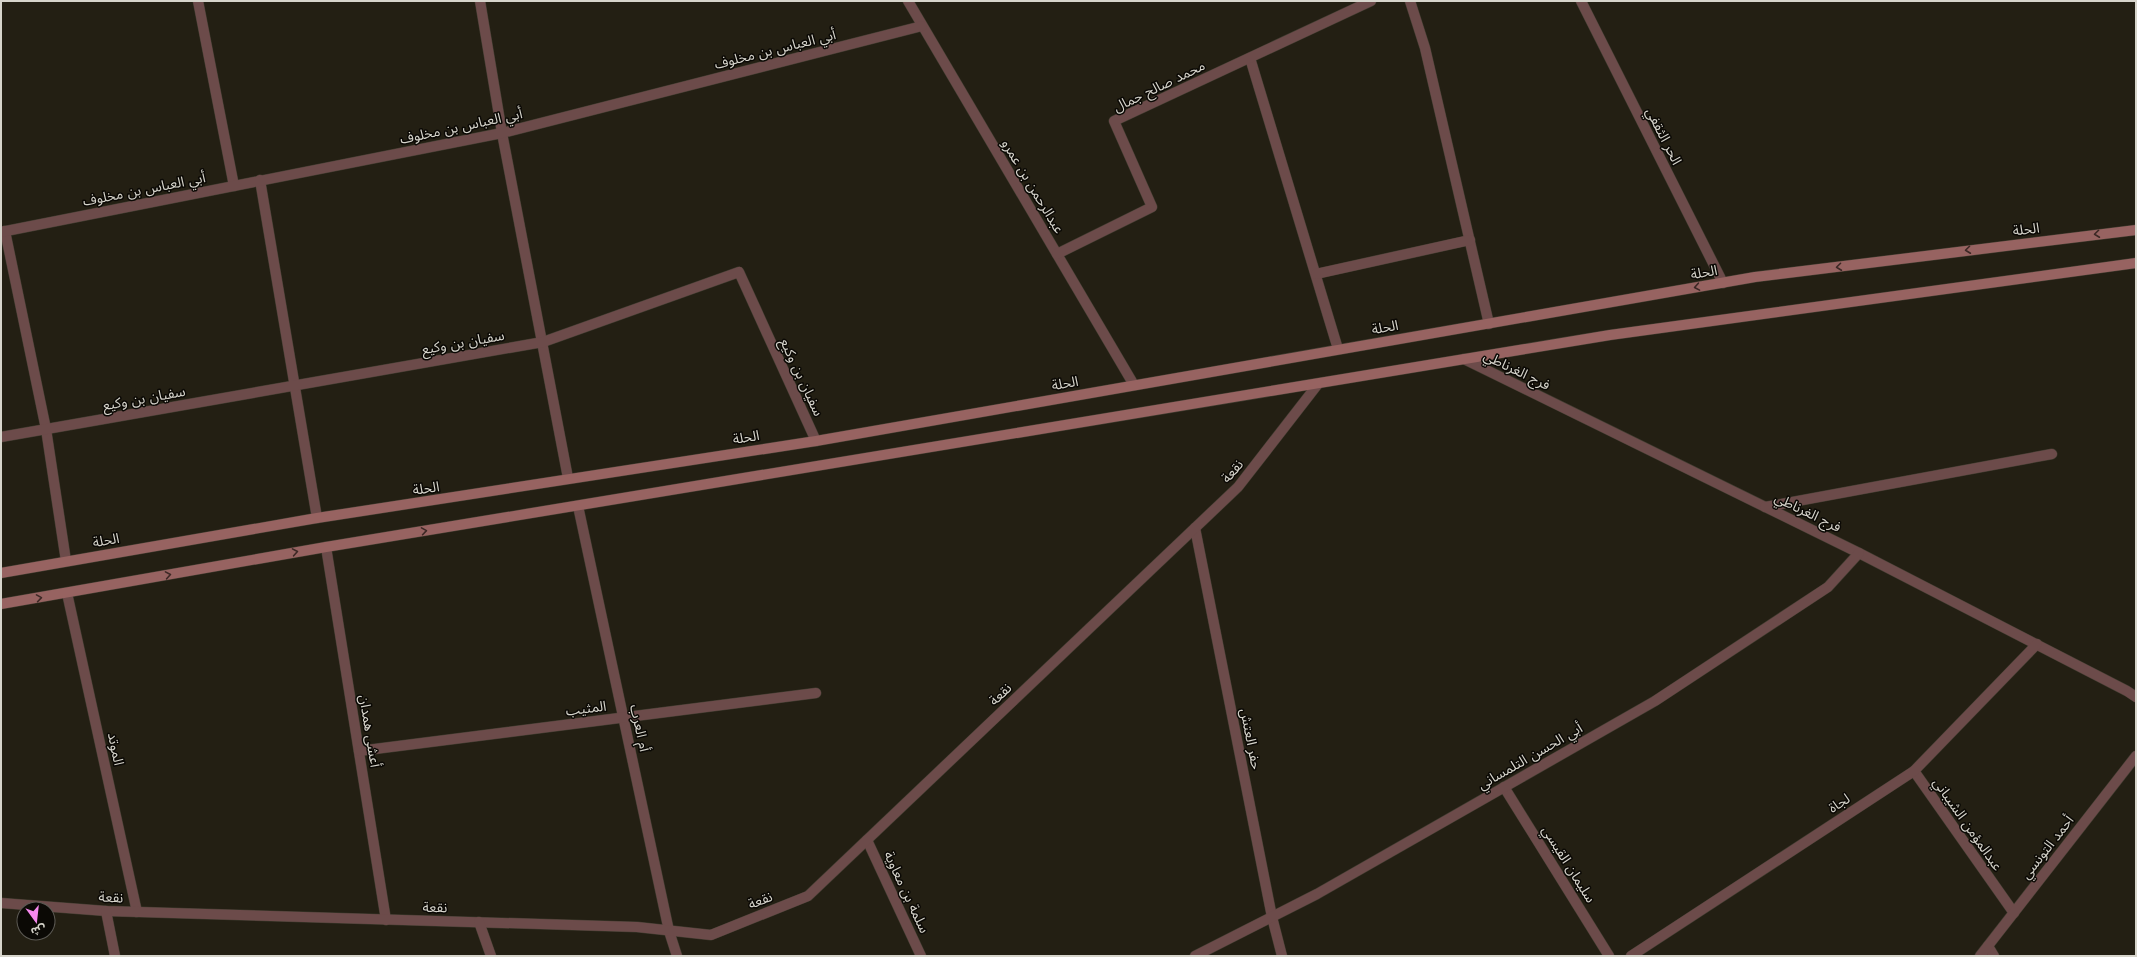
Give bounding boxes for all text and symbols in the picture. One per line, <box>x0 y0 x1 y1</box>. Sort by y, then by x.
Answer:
street label: أبي العباس بن مخلوف <box>712 24 839 75</box>
street label: محمد صالح جمال <box>1110 55 1209 118</box>
street label: أبي العباس بن مخلوف <box>398 103 525 150</box>
street label: الحر الثقفي <box>1640 104 1687 169</box>
street label: عبدالرحمن بن عمرو <box>997 135 1069 237</box>
street label: أبي العباس بن مخلوف <box>81 167 208 212</box>
street label: الحلة <box>2011 217 2041 241</box>
one-way arrow <box>2094 229 2100 238</box>
one-way arrow <box>1965 246 1971 255</box>
street label: الحلة <box>1689 260 1719 284</box>
one-way arrow <box>1836 262 1842 271</box>
one-way arrow <box>1694 282 1700 291</box>
street label: الحلة <box>1370 315 1400 339</box>
street label: سفيان بن وكيع <box>420 325 506 360</box>
street label: سفيان بن وكيع <box>774 335 829 420</box>
street label: فرج الغرناطي <box>1480 345 1554 396</box>
street label: الحلة <box>1050 371 1080 395</box>
street label: سفيان بن وكيع <box>101 381 187 416</box>
street label: الحلة <box>731 425 761 449</box>
street label: نقعة <box>1216 455 1248 487</box>
street label: الحلة <box>411 476 441 500</box>
street label: فرج الغرناطي <box>1771 487 1845 538</box>
one-way arrow <box>421 527 427 536</box>
street label: الحلة <box>91 528 121 552</box>
one-way arrow <box>292 548 299 557</box>
one-way arrow <box>164 571 171 580</box>
one-way arrow <box>36 594 43 602</box>
street label: نقعة <box>984 678 1016 710</box>
street label: أعشى همدان <box>354 693 386 769</box>
street label: المثيب <box>565 696 607 720</box>
street label: أم العرب <box>624 702 655 754</box>
street label: حفر العتش <box>1235 707 1267 771</box>
street label: أبي الحسن التلمساني <box>1474 718 1587 795</box>
street label: الموتد <box>103 731 129 767</box>
street label: عبدالمؤمن الشيباني <box>1927 773 2008 875</box>
street label: لجاة <box>1824 789 1854 817</box>
street label: أحمد التونسي <box>2016 811 2080 884</box>
street label: سليمان القيسي <box>1536 822 1601 907</box>
street label: سلمة بن معاوية <box>879 848 935 936</box>
street label: نقعة <box>98 886 124 908</box>
street label: نقعة <box>745 886 775 914</box>
street label: نقعة <box>422 897 448 917</box>
north arrow <box>16 901 56 941</box>
text: ش <box>29 921 48 940</box>

